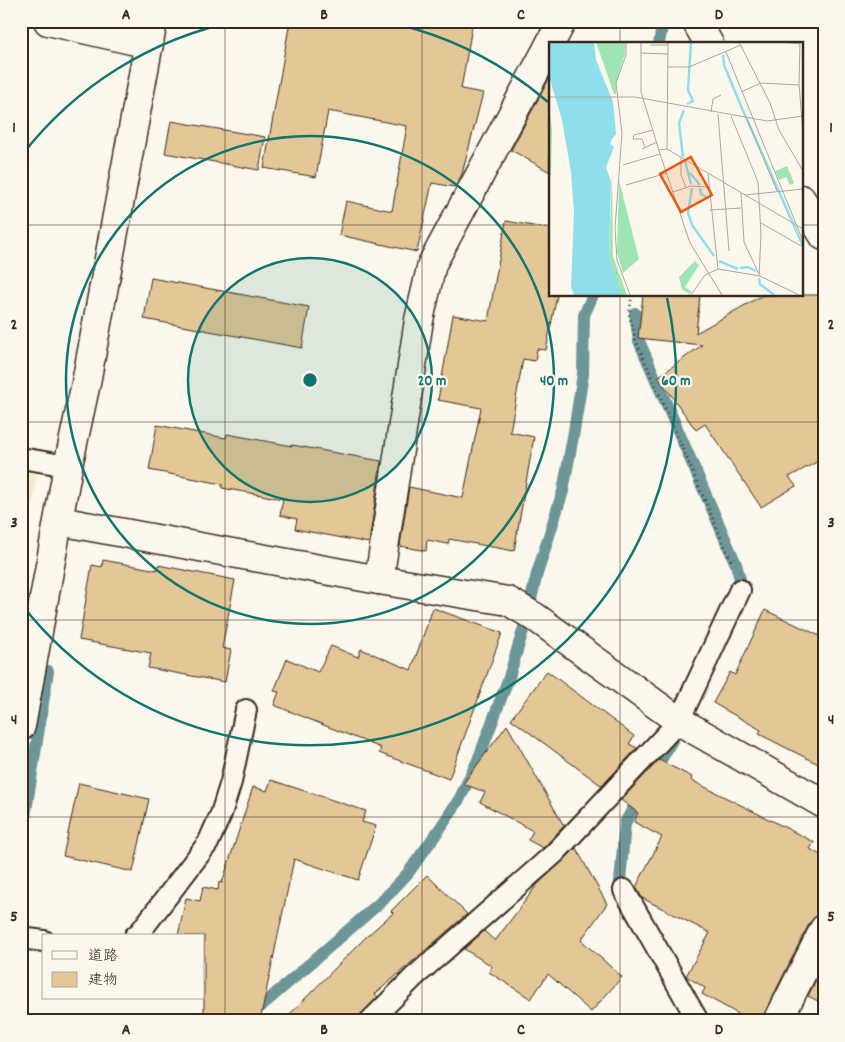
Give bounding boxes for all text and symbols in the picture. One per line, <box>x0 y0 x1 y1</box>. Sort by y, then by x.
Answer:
text: A <box>122 4 131 27</box>
text: B <box>320 4 328 27</box>
text: C <box>517 4 525 27</box>
text: D <box>715 4 724 27</box>
inset map <box>549 42 802 296</box>
text: 1 <box>12 117 16 140</box>
text: 1 <box>829 117 833 140</box>
text: 2 <box>11 314 18 337</box>
text: 2 <box>828 314 835 337</box>
centre of rings <box>301 371 319 389</box>
text: 20 m <box>418 371 446 393</box>
text: 40 m <box>540 371 568 393</box>
text: 60 m <box>661 371 691 393</box>
text: 3 <box>10 512 18 535</box>
text: 3 <box>827 512 835 535</box>
text: 4 <box>11 709 17 732</box>
text: 4 <box>828 709 834 732</box>
text: 5 <box>10 906 18 929</box>
text: 5 <box>827 906 835 929</box>
legend <box>42 934 205 1000</box>
text: 道路 <box>88 946 118 968</box>
text: 建物 <box>88 970 118 992</box>
text: A <box>122 1019 131 1042</box>
text: B <box>320 1019 328 1042</box>
text: C <box>517 1019 525 1042</box>
text: D <box>715 1019 724 1042</box>

